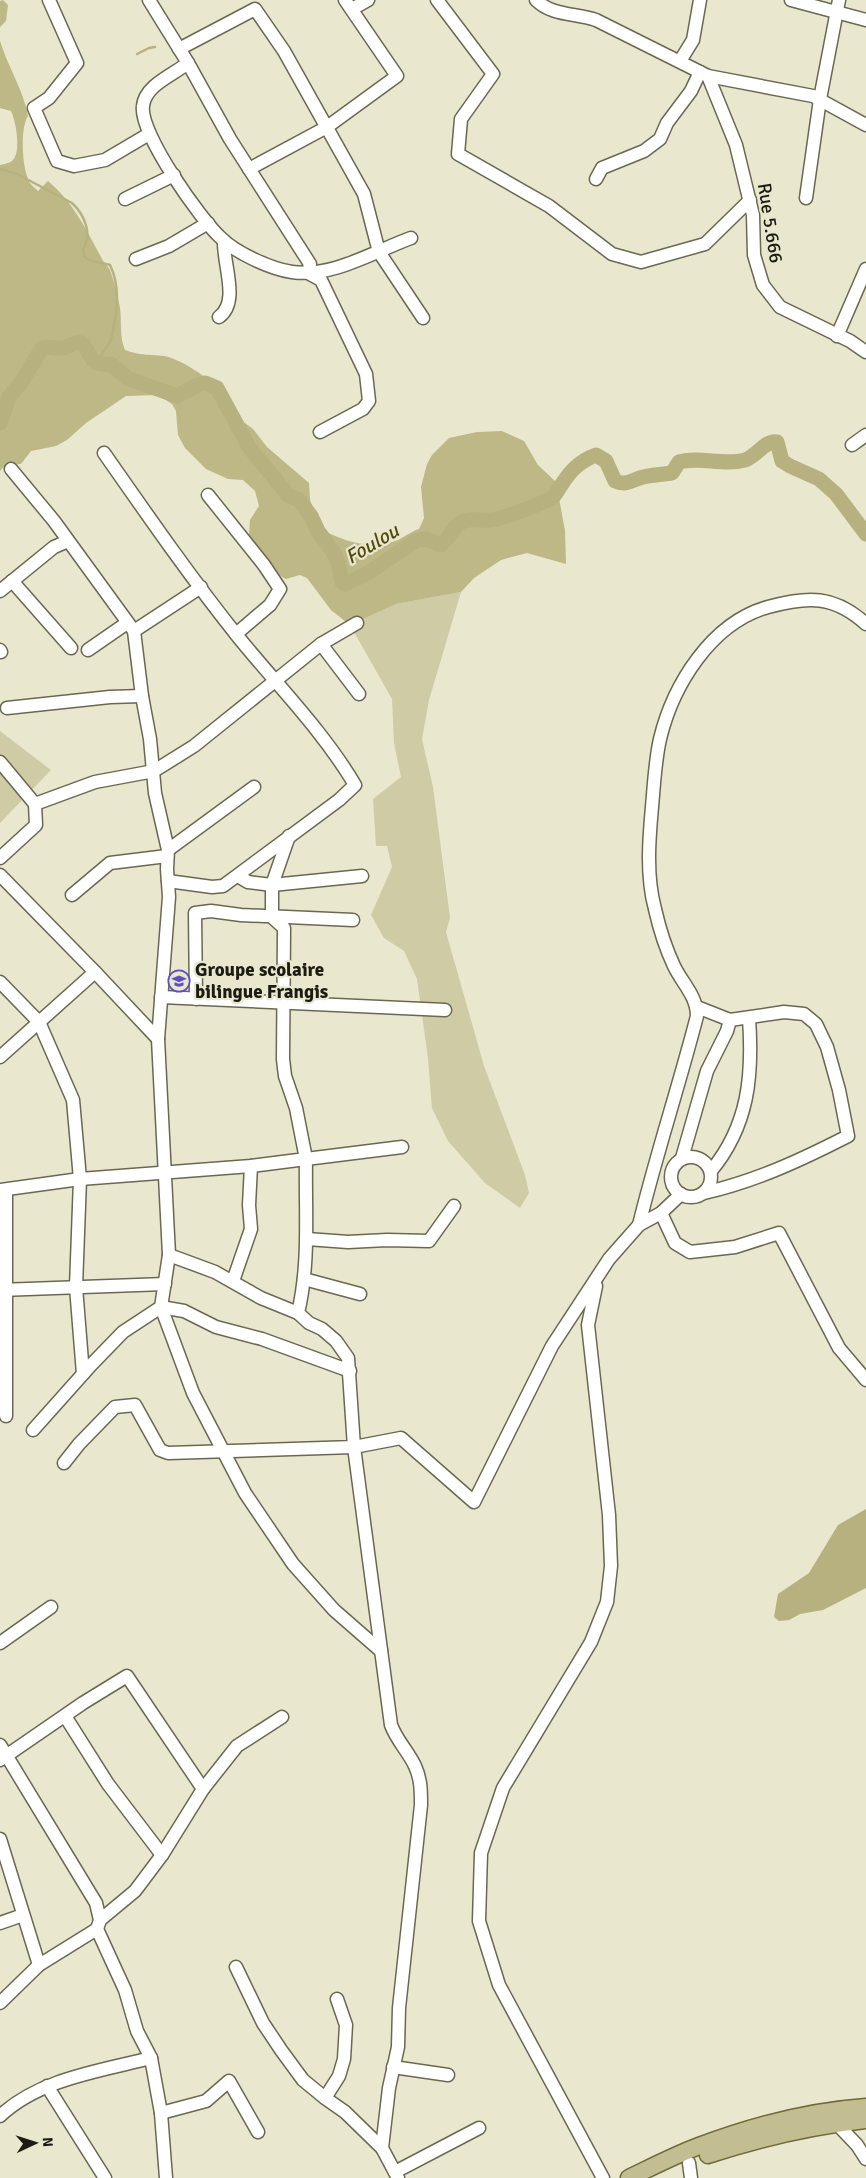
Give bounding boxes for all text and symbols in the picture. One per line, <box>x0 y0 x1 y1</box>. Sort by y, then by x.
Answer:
street label: Rue 5.666 <box>752 181 788 265</box>
water label: Foulou <box>341 518 404 570</box>
place label: Groupe scolaire bilingue Frangis <box>195 958 328 1004</box>
school or university icon: Groupe scolaire bilingue Frangis <box>167 969 191 993</box>
north arrow <box>10 2118 60 2168</box>
text: N <box>39 2137 56 2148</box>

